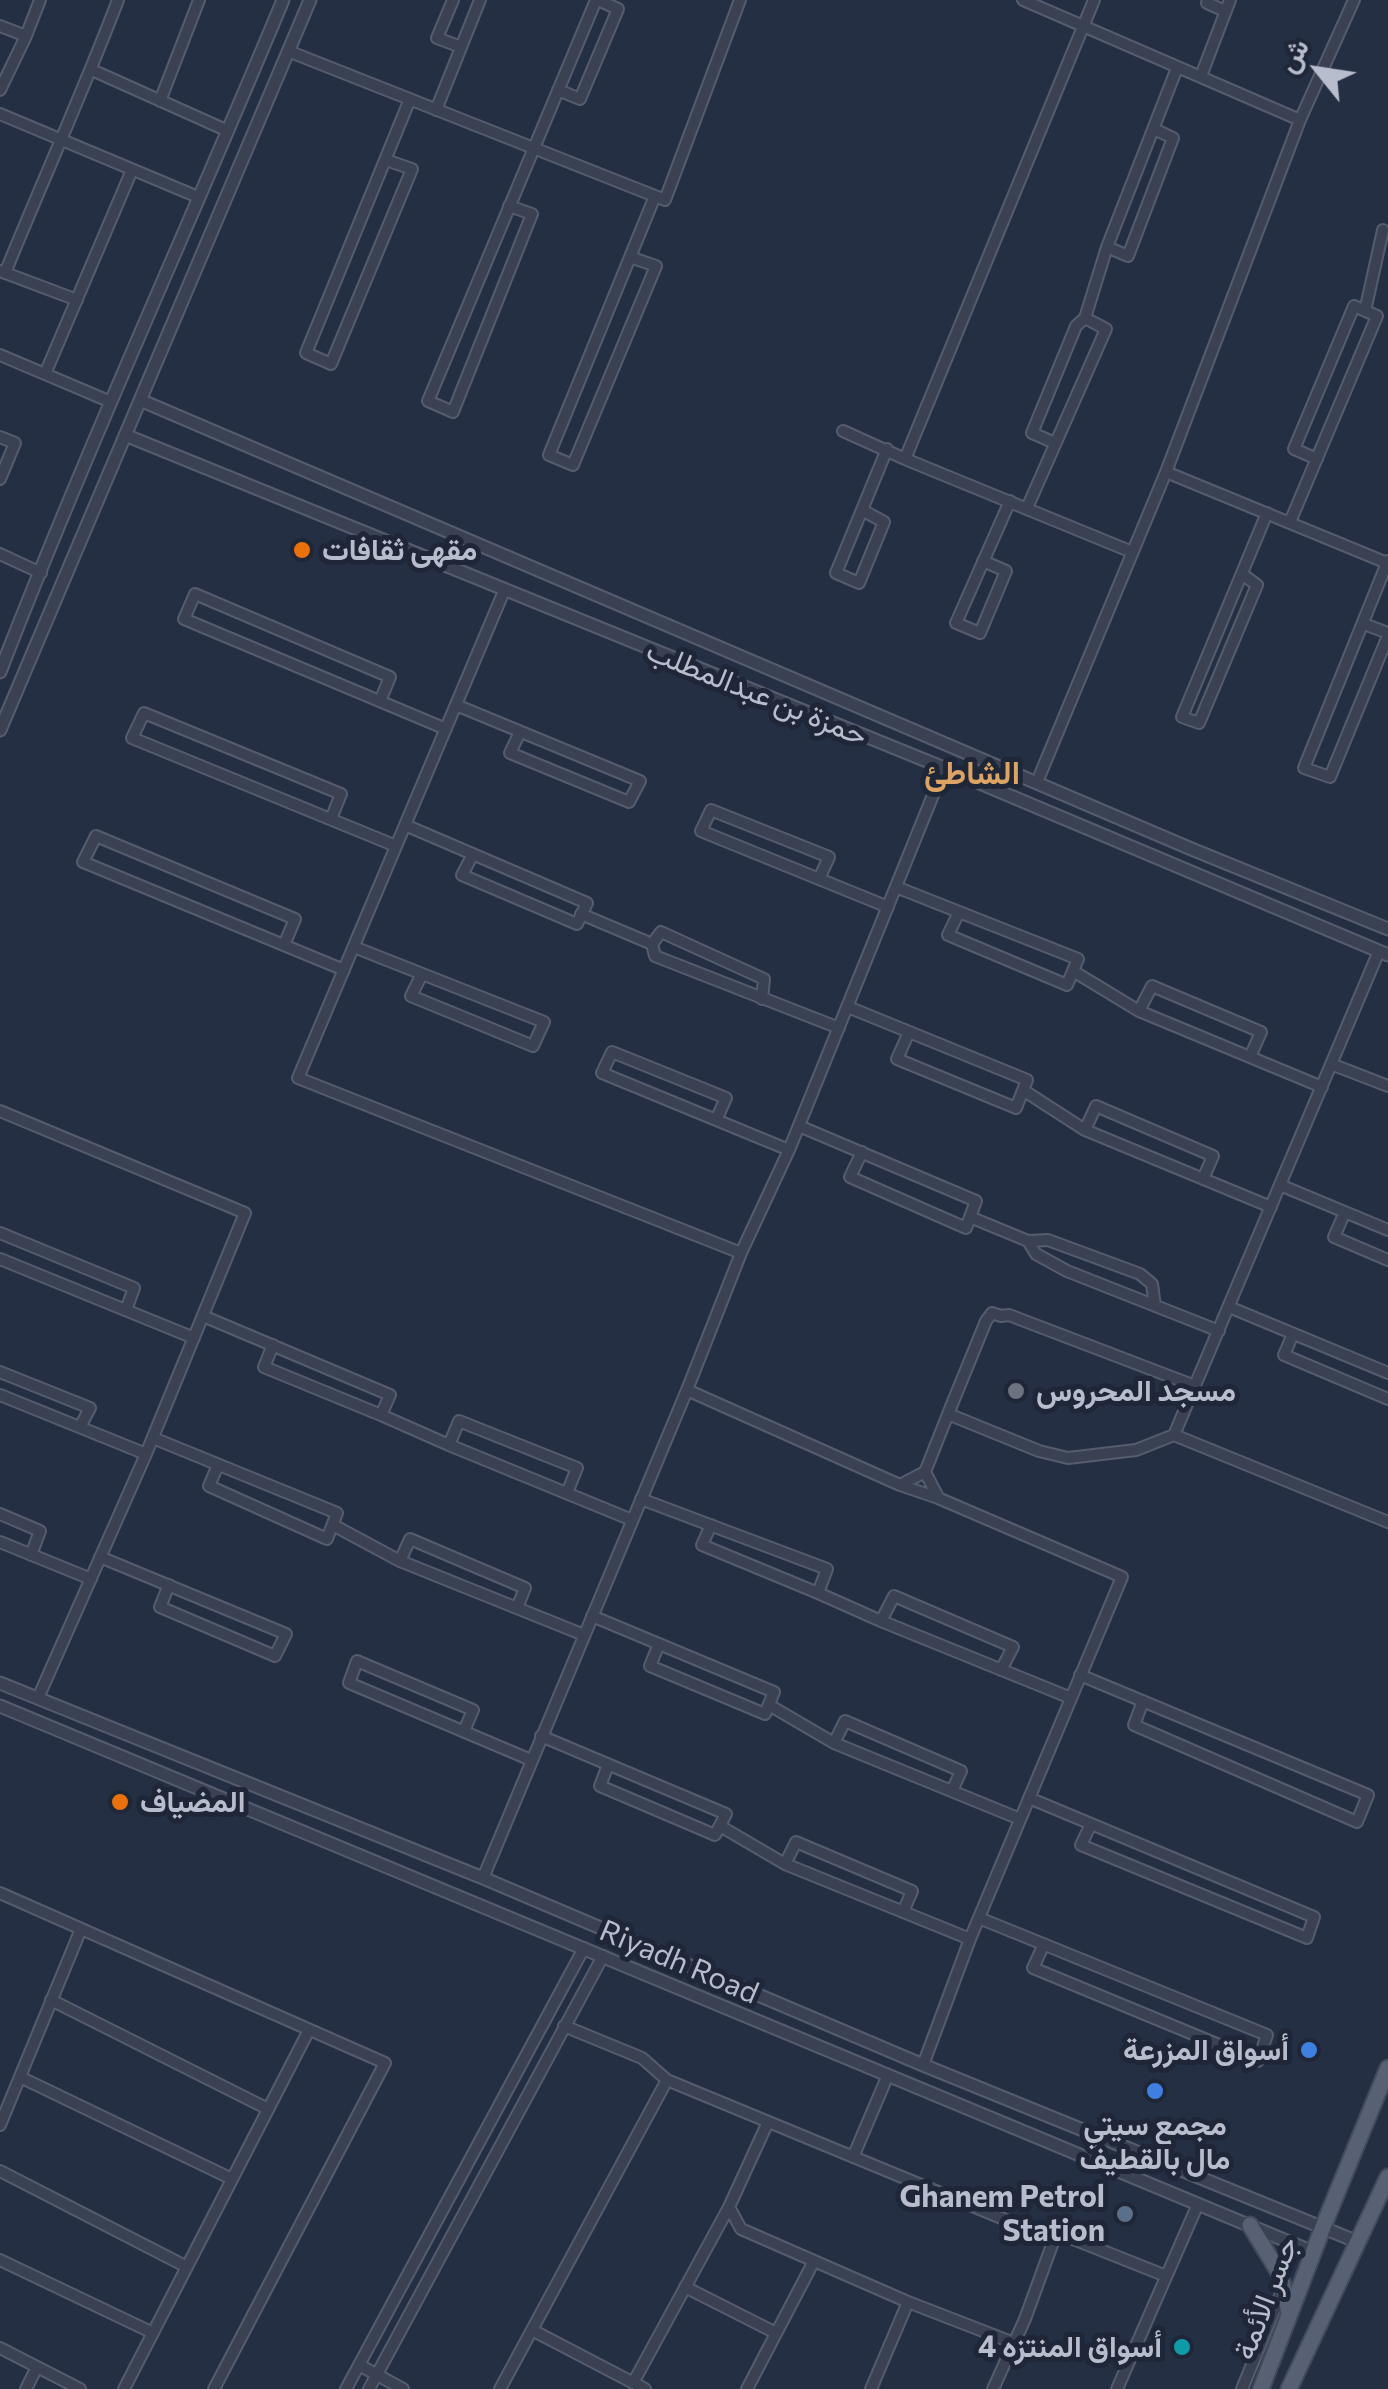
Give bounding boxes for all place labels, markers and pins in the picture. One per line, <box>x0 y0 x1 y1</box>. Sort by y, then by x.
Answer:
place label: مقهى ثقافات <box>322 532 477 568</box>
marker: مقهى ثقافات <box>291 539 313 561</box>
place label: مسجد المحروس <box>1036 1373 1236 1409</box>
marker: مسجد المحروس <box>1005 1380 1027 1402</box>
place label: المضياف <box>140 1784 246 1820</box>
marker: المضياف <box>109 1791 131 1813</box>
place label: أسواق المزرعة <box>1123 2032 1289 2068</box>
marker: أسواق المزرعة <box>1298 2039 1320 2061</box>
marker: مجمع سيتي مال بالقطيف <box>1144 2080 1166 2102</box>
place label: مجمع سيتي مال بالقطيف <box>1080 2107 1230 2178</box>
place label: Ghanem Petrol Station <box>899 2179 1105 2250</box>
marker: Ghanem Petrol Station <box>1114 2203 1136 2225</box>
place label: أسواق المنتزه 4 <box>978 2329 1162 2365</box>
marker: أسواق المنتزه 4 <box>1171 2336 1193 2358</box>

